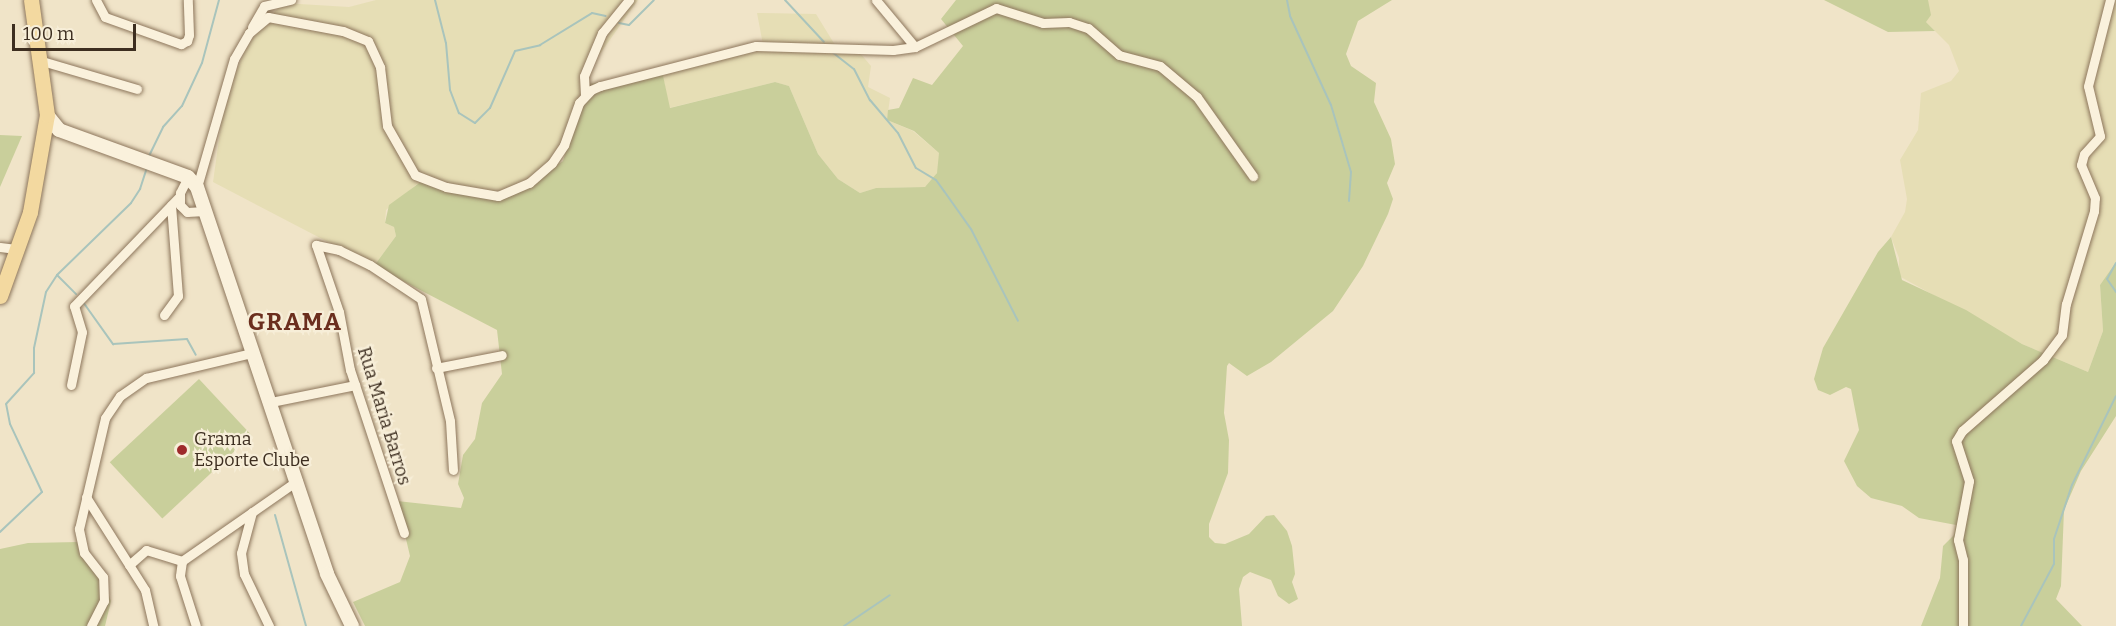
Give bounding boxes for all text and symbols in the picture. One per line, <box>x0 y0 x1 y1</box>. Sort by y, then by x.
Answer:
scale bar <box>15 12 140 50</box>
text: 100 m <box>23 23 74 45</box>
district label: GRAMA <box>248 309 342 337</box>
street label: Rua Maria Barros <box>353 344 415 488</box>
place label: Grama Esporte Clube <box>194 429 310 472</box>
marker: Grama Esporte Clube <box>175 443 189 457</box>

